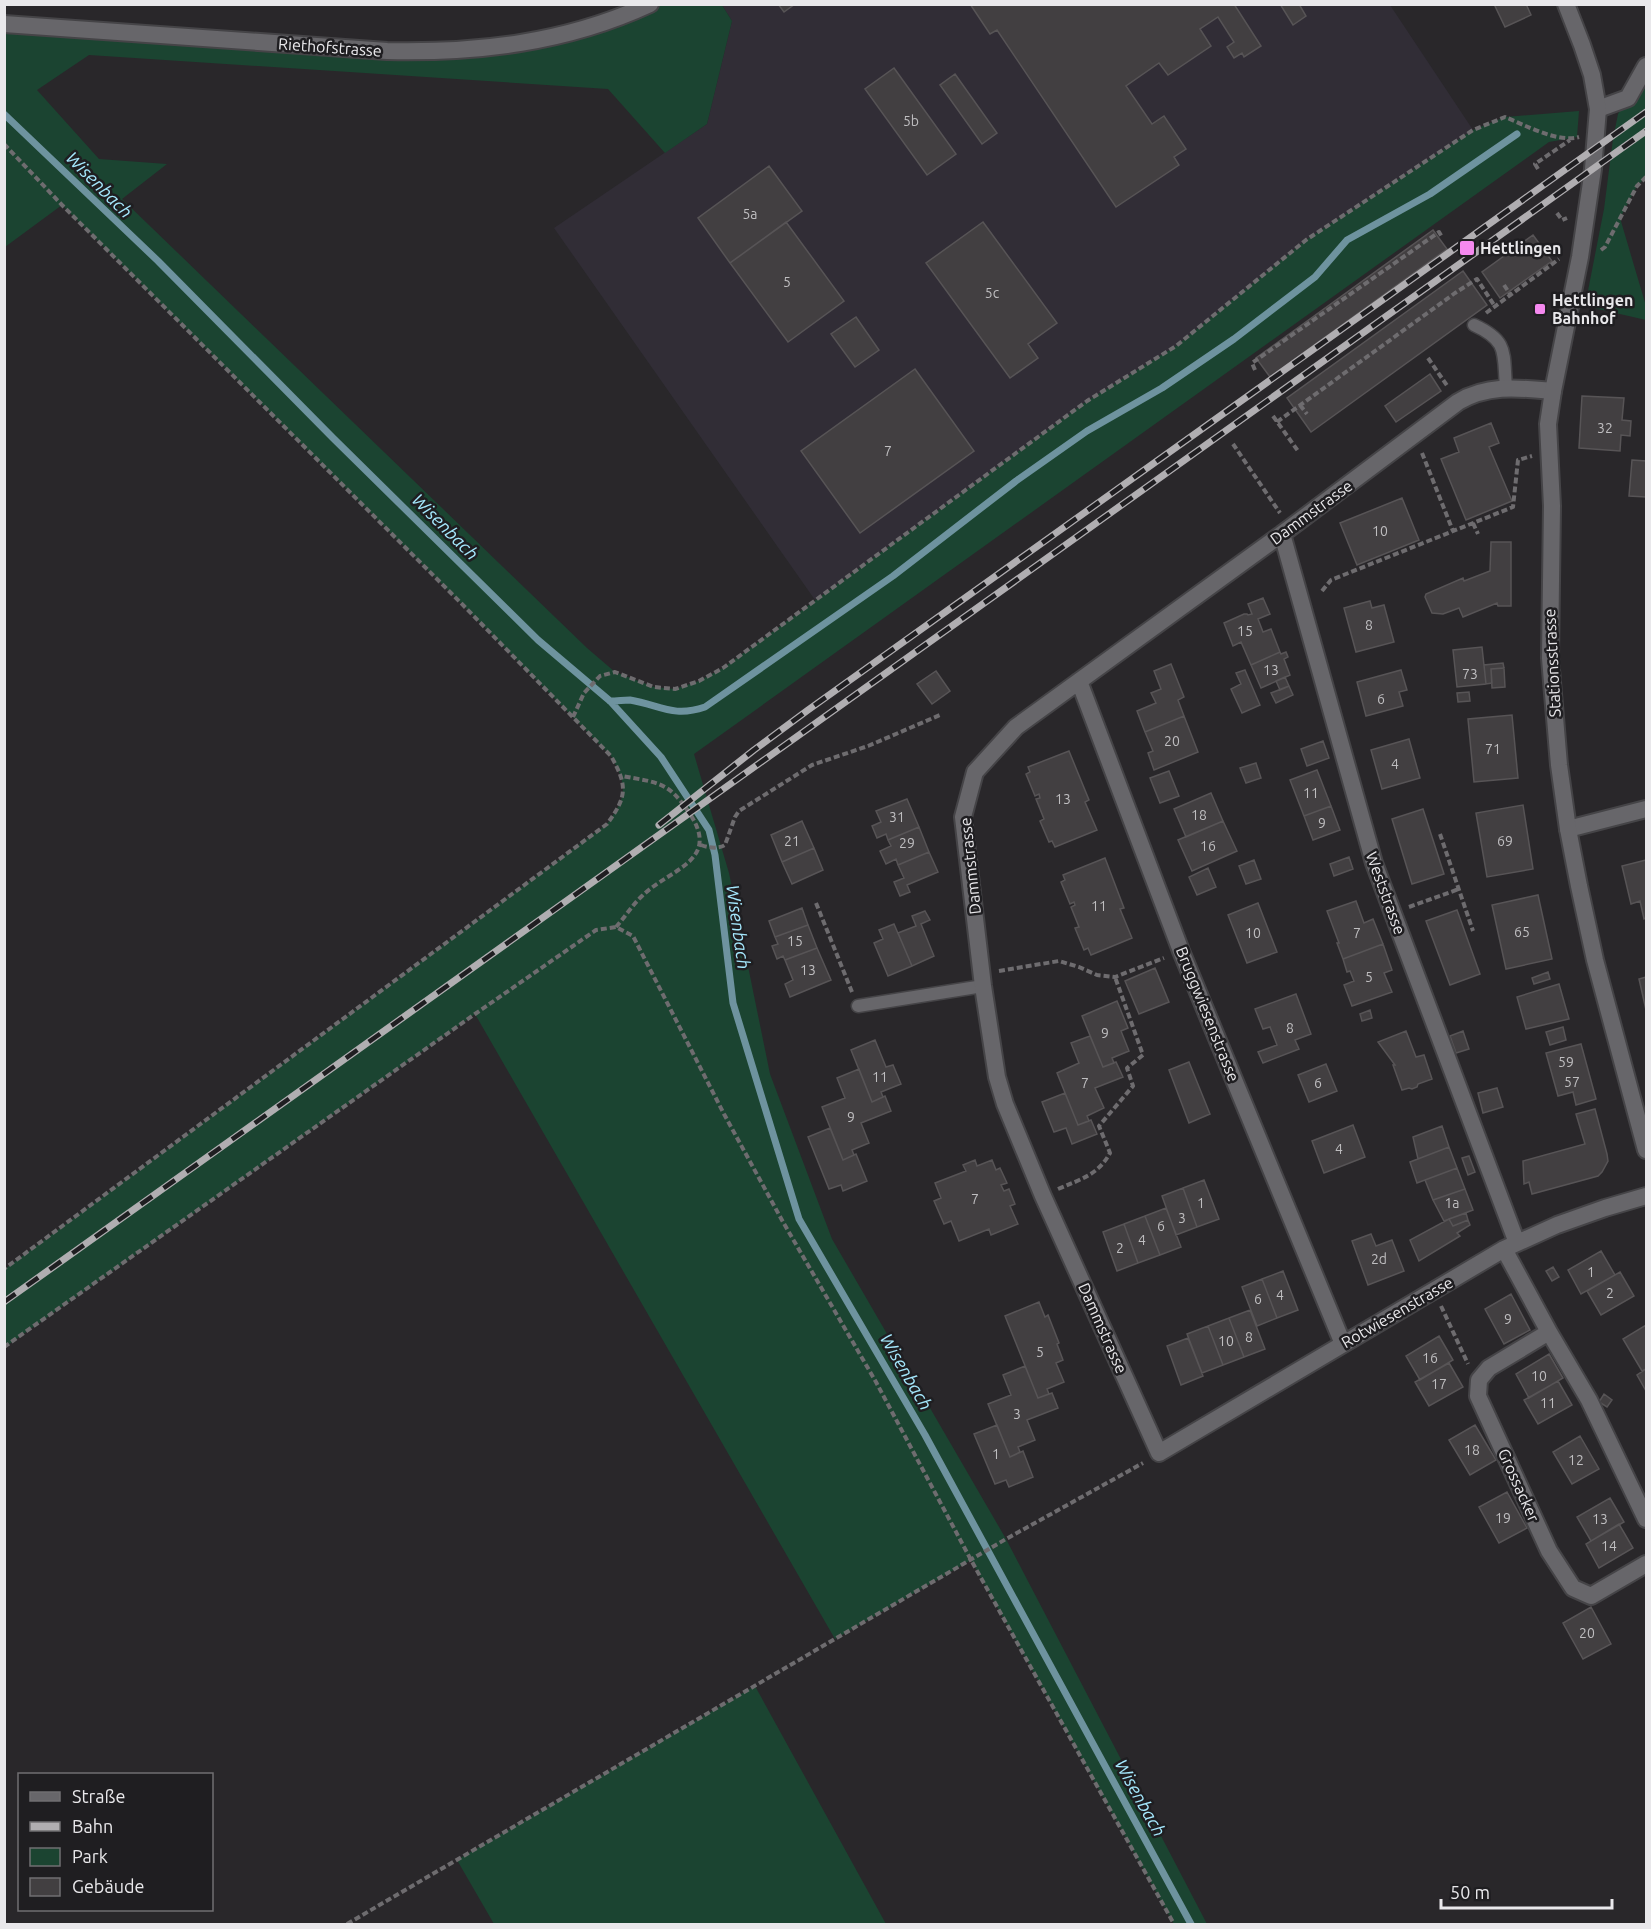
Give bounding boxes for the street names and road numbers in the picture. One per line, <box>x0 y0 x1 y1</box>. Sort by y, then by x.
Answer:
street label: Riethofstrasse <box>278 34 382 60</box>
street label: Dammstrasse <box>1266 476 1356 548</box>
street label: Stationsstrasse <box>1540 608 1564 718</box>
street label: Dammstrasse <box>956 817 984 915</box>
street label: Weststrasse <box>1363 849 1409 937</box>
street label: Bruggwiesenstrasse <box>1173 944 1243 1084</box>
street label: Rotwiesenstrasse <box>1338 1273 1456 1351</box>
street label: Dammstrasse <box>1075 1280 1131 1376</box>
street label: Grossacker <box>1495 1446 1543 1524</box>

